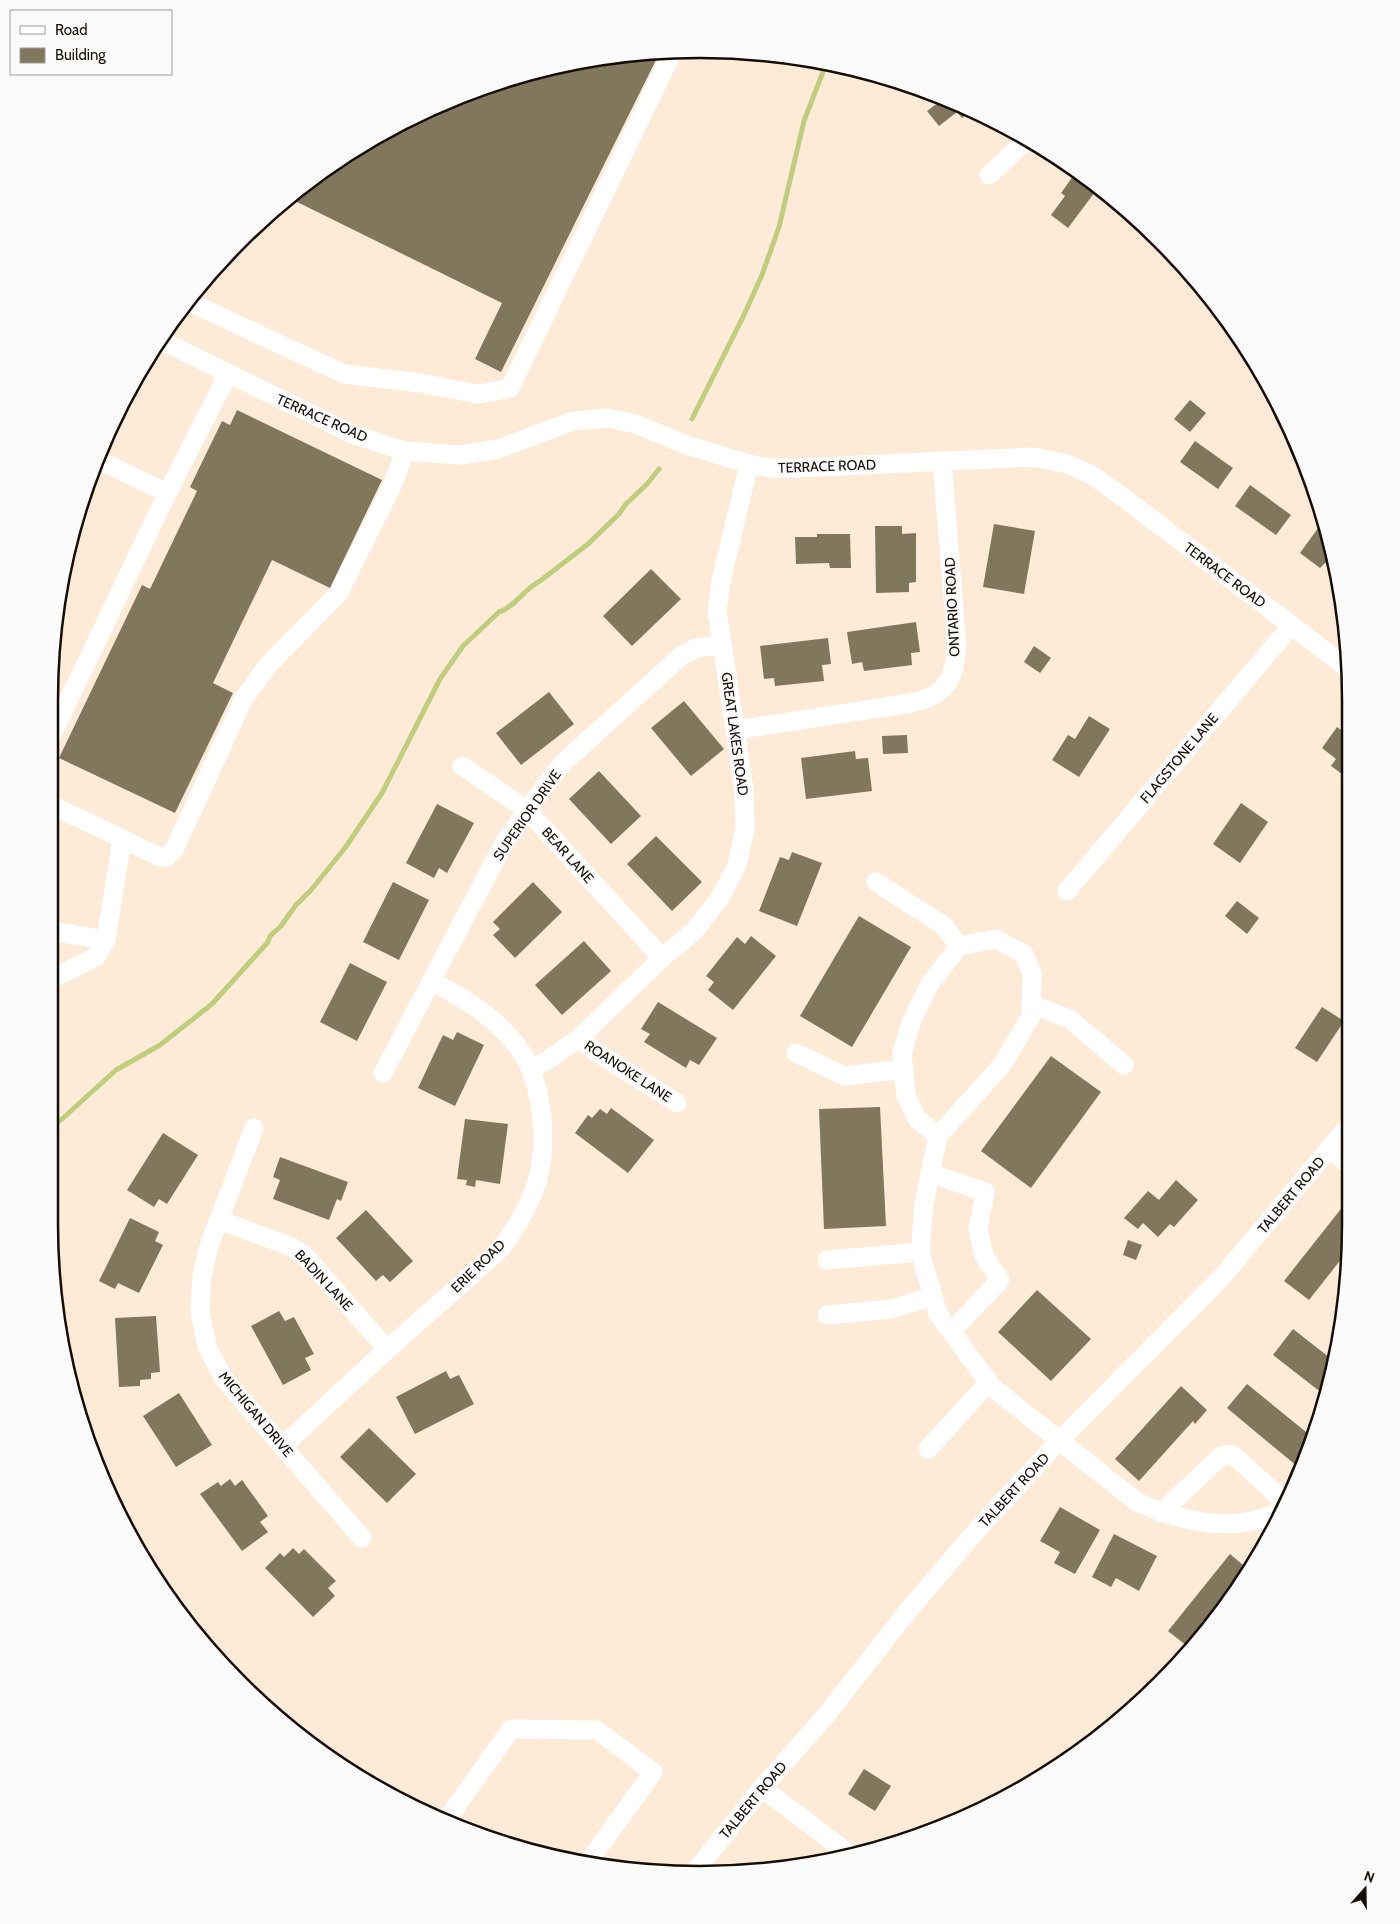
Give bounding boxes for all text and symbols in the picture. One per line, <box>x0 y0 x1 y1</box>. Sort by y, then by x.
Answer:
legend <box>10 10 172 75</box>
text: Road <box>55 21 88 39</box>
text: Building <box>55 46 106 64</box>
street label: TERRACE ROAD <box>274 390 370 446</box>
street label: TERRACE ROAD <box>778 455 876 477</box>
street label: TERRACE ROAD <box>1180 538 1270 612</box>
street label: ONTARIO ROAD <box>940 557 964 657</box>
street label: GREAT LAKES ROAD <box>717 671 753 797</box>
street label: FLAGSTONE LANE <box>1136 709 1222 807</box>
street label: SUPERIOR DRIVE <box>489 766 565 864</box>
street label: BEAR LANE <box>538 823 598 887</box>
street label: ROANOKE LANE <box>581 1036 675 1106</box>
street label: TALBERT ROAD <box>1254 1153 1328 1237</box>
street label: ERIE ROAD <box>447 1236 509 1296</box>
street label: BADIN LANE <box>291 1246 357 1314</box>
street label: MICHIGAN DRIVE <box>215 1367 297 1461</box>
street label: TALBERT ROAD <box>975 1449 1053 1531</box>
street label: TALBERT ROAD <box>716 1758 790 1842</box>
north arrow <box>1340 1864 1390 1914</box>
text: N <box>1362 1867 1377 1887</box>

